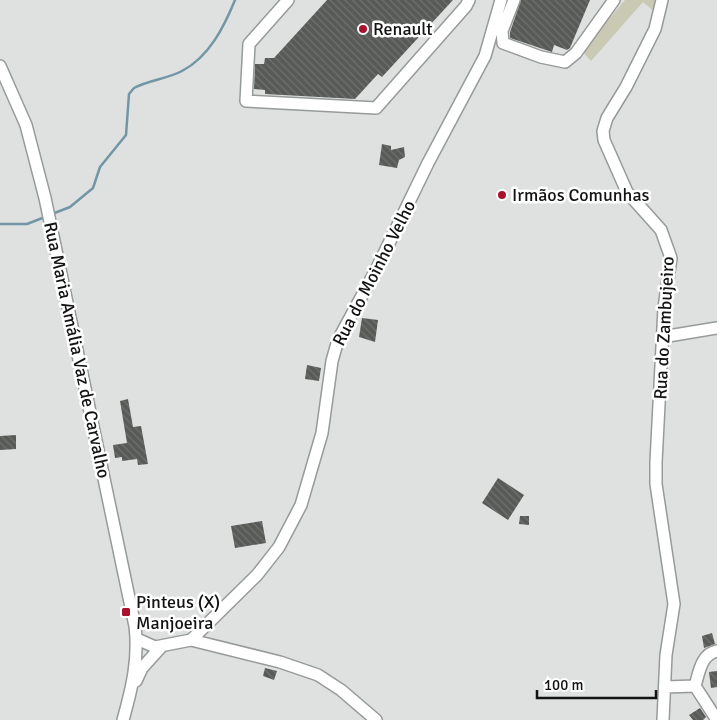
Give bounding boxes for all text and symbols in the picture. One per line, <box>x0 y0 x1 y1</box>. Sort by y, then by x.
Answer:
place label: Renault <box>373 18 433 40</box>
marker: Renault <box>357 23 369 35</box>
place label: Irmãos Comunhas <box>512 184 650 206</box>
marker: Irmãos Comunhas <box>496 189 508 201</box>
street label: Rua do Moinho Velho <box>328 196 420 350</box>
street label: Rua Maria Amália Vaz de Carvalho <box>39 220 115 480</box>
street label: Rua do Zambujeiro <box>649 256 679 400</box>
place label: Pinteus (X) Manjoeira <box>136 591 220 634</box>
marker: Pinteus (X) Manjoeira <box>120 606 132 618</box>
scale bar <box>537 668 656 700</box>
text: 100 m <box>544 676 584 694</box>

